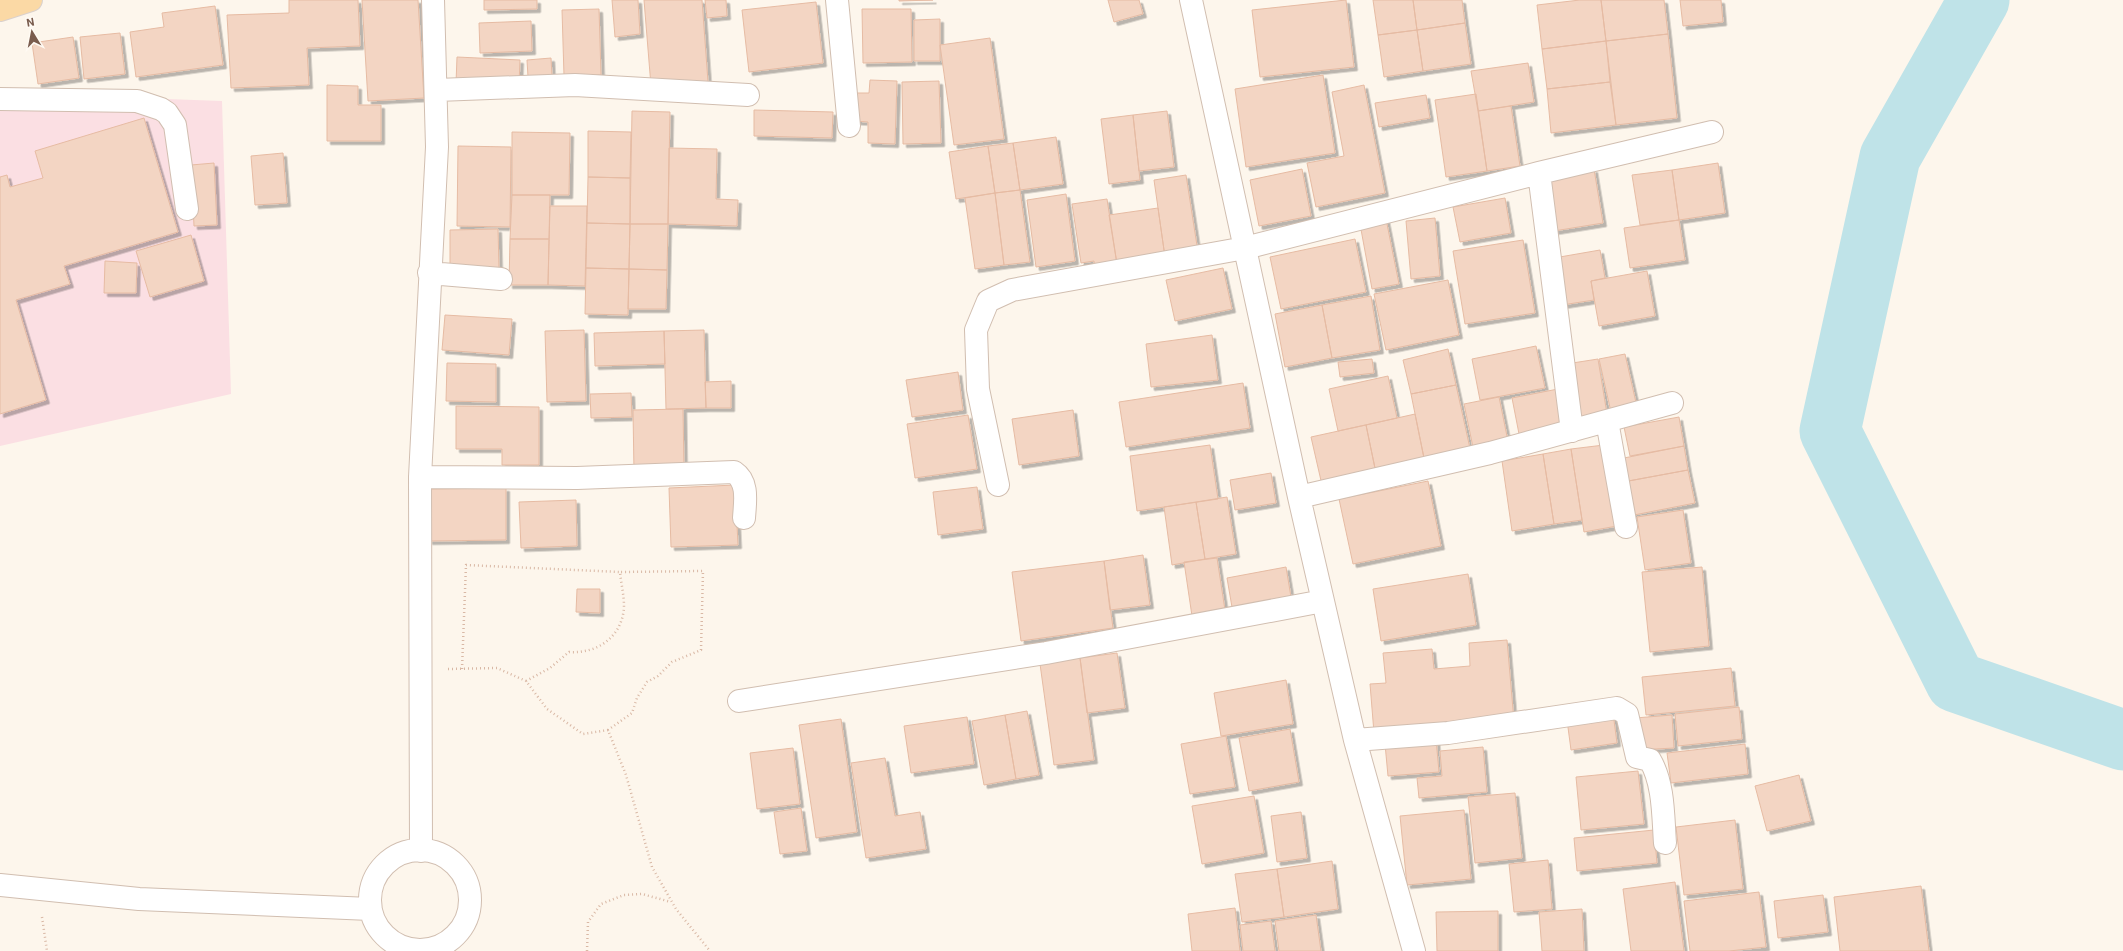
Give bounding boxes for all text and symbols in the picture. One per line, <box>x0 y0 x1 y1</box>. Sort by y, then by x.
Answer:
north arrow <box>12 12 52 52</box>
text: N <box>25 16 36 30</box>

